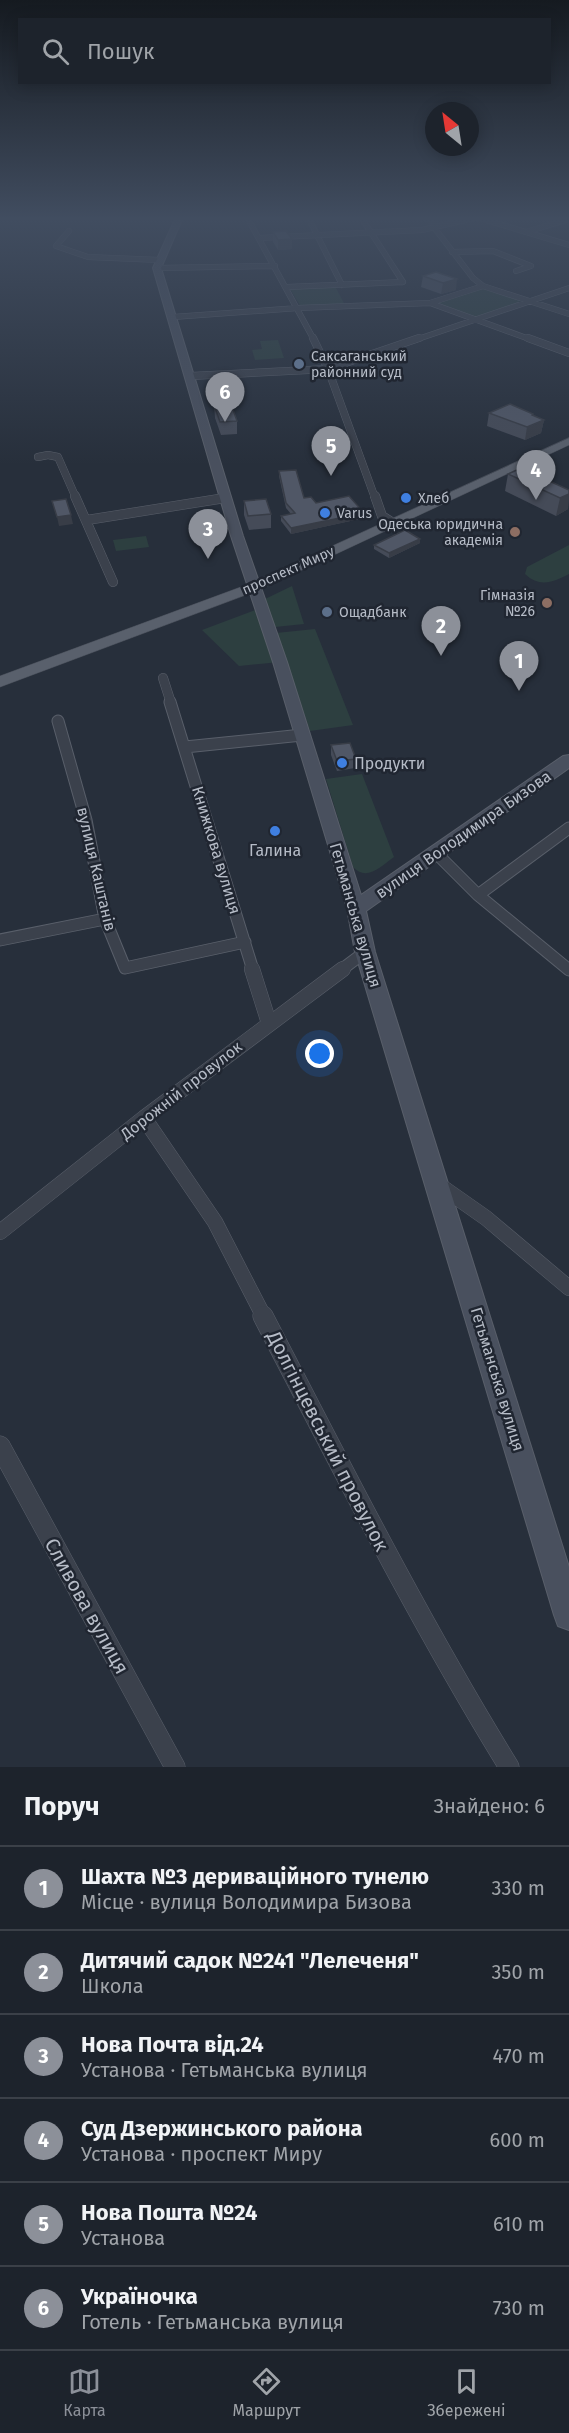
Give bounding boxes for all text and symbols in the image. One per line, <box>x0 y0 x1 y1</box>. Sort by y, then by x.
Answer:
search box <box>18 18 551 84</box>
icon: search <box>39 35 72 68</box>
text: Пошук <box>87 38 154 65</box>
north arrow <box>425 102 479 156</box>
place label: Саксаганський районний суд <box>311 348 407 381</box>
marker: Саксаганський районний суд <box>292 357 306 371</box>
pin: 6 <box>206 372 244 422</box>
pin: 5 <box>312 426 350 476</box>
pin: 4 <box>516 450 556 500</box>
place label: Хлеб <box>418 490 449 507</box>
marker: Хлеб <box>399 491 413 505</box>
place label: Varus <box>337 505 372 522</box>
marker: Varus <box>318 506 332 520</box>
pin: 3 <box>188 510 228 559</box>
place label: Одеська юридична академія <box>378 516 503 549</box>
marker: Одеська юридична академія <box>508 525 522 539</box>
street label: проспект Миру <box>239 543 337 598</box>
place label: Гімназія №26 <box>480 587 535 620</box>
marker: Гімназія №26 <box>540 596 554 610</box>
place label: Ощадбанк <box>339 604 407 621</box>
marker: Ощадбанк <box>320 605 334 619</box>
pin: 2 <box>422 606 460 656</box>
pin: 1 <box>500 642 538 691</box>
place label: Продукти <box>354 754 425 773</box>
marker: Продукти <box>335 756 349 770</box>
street label: вулиця Володимира Бизова <box>372 766 555 902</box>
street label: Книжкова вулиця <box>188 784 245 916</box>
street label: вулиця Каштанів <box>73 805 120 933</box>
marker: Галина <box>268 824 282 838</box>
place label: Галина <box>249 841 301 860</box>
street label: Гетьманська вулиця <box>326 841 385 990</box>
street label: Дорожній провулок <box>116 1037 246 1144</box>
your location <box>305 1039 334 1068</box>
street label: Гетьманська вулиця <box>467 1305 528 1453</box>
street label: Долгінцевський провулок <box>261 1326 394 1556</box>
street label: Сливова вулиця <box>40 1534 134 1678</box>
text: Поруч <box>24 1791 100 1822</box>
text: Знайдено: 6 <box>434 1794 545 1818</box>
text: Шахта №3 дериваційного тунелю <box>81 1863 429 1890</box>
text: 1 <box>39 1876 48 1900</box>
text: 330 m <box>491 1876 545 1900</box>
text: Місце · вулиця Володимира Бизова <box>81 1890 412 1914</box>
text: Дитячий садок №241 "Лелеченя" <box>81 1947 419 1974</box>
text: 2 <box>38 1960 49 1984</box>
text: 350 m <box>491 1960 545 1984</box>
text: Школа <box>81 1974 144 1998</box>
text: Нова Почта від.24 <box>81 2031 264 2058</box>
text: 3 <box>38 2044 49 2068</box>
text: 470 m <box>493 2044 545 2068</box>
text: Установа · Гетьманська вулиця <box>81 2058 368 2082</box>
text: Суд Дзержинського района <box>81 2115 363 2142</box>
text: 4 <box>38 2128 49 2152</box>
text: 600 m <box>490 2128 545 2152</box>
text: Установа · проспект Миру <box>81 2142 322 2166</box>
text: Нова Пошта №24 <box>81 2199 257 2226</box>
text: 5 <box>38 2212 49 2236</box>
text: 610 m <box>493 2212 545 2236</box>
text: Установа <box>81 2226 165 2250</box>
text: Україночка <box>81 2283 198 2310</box>
text: 6 <box>38 2296 49 2320</box>
text: 730 m <box>493 2296 545 2320</box>
text: Готель · Гетьманська вулиця <box>81 2310 344 2334</box>
tab: Карта <box>63 2365 106 2420</box>
tab: Маршрут <box>232 2365 300 2420</box>
tab: Збережені <box>427 2365 506 2420</box>

